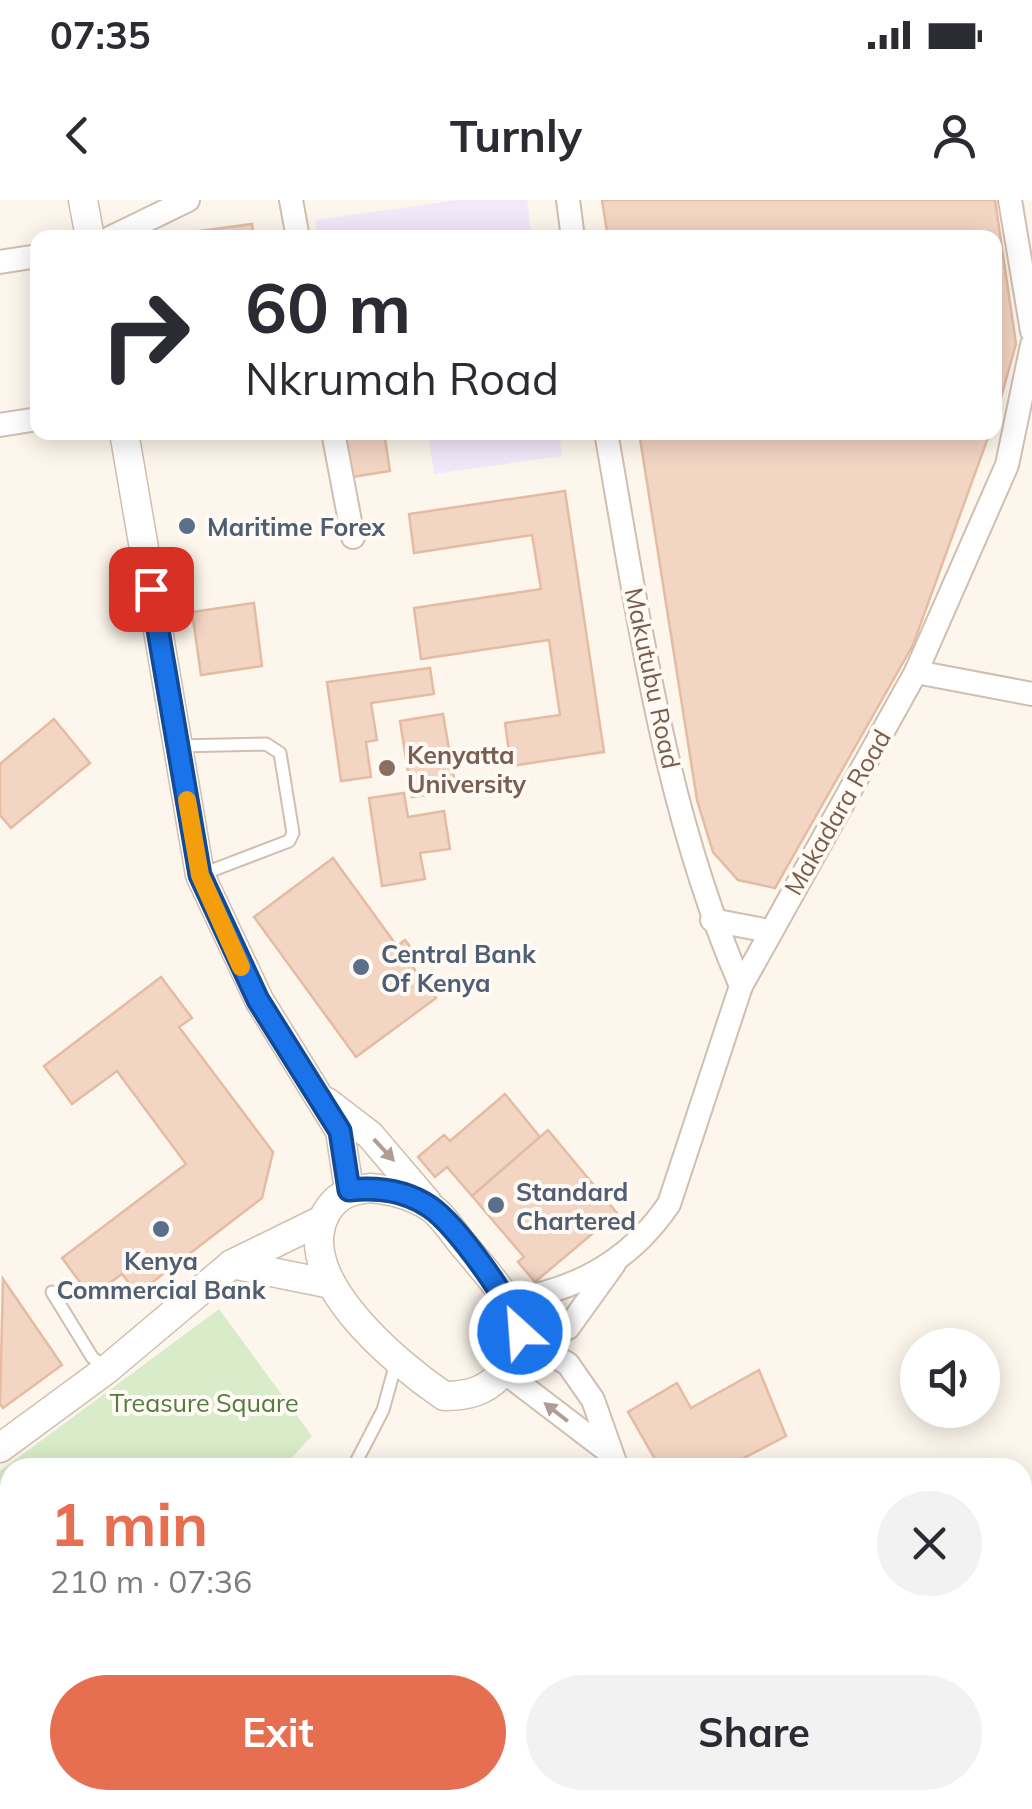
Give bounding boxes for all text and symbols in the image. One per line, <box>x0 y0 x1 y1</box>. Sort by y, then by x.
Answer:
text: 07:35 <box>50 11 151 59</box>
text: Turnly <box>450 107 582 163</box>
icon: back <box>50 108 105 163</box>
icon: person <box>927 108 982 163</box>
text: 60 m <box>245 263 411 351</box>
icon: right <box>80 270 210 400</box>
text: Nkrumah Road <box>245 350 559 406</box>
place label: Maritime Forex <box>207 511 386 542</box>
marker: Maritime Forex <box>176 515 198 537</box>
pin <box>109 547 194 632</box>
icon: arrive <box>124 562 179 617</box>
street label: Makutubu Road <box>619 585 687 771</box>
street label: Makadara Road <box>777 724 897 900</box>
place label: Kenyatta University <box>407 739 527 799</box>
marker: Kenyatta University <box>376 757 398 779</box>
place label: Central Bank Of Kenya <box>381 938 537 998</box>
marker: Central Bank Of Kenya <box>350 956 372 978</box>
one-way arrow <box>372 1138 395 1162</box>
place label: Standard Chartered <box>516 1176 636 1236</box>
marker: Standard Chartered <box>485 1194 507 1216</box>
marker: Kenya Commercial Bank <box>150 1218 172 1240</box>
place label: Kenya Commercial Bank <box>57 1245 267 1305</box>
position arrow <box>468 1280 572 1384</box>
map controls <box>900 1328 1000 1428</box>
button: sound <box>900 1328 1000 1428</box>
park label: Treasure Square <box>109 1387 299 1418</box>
one-way arrow <box>543 1402 569 1422</box>
text: 1 min <box>50 1486 208 1561</box>
button: close <box>877 1491 982 1596</box>
text: 210 m · 07:36 <box>50 1561 252 1601</box>
button: Exit <box>50 1675 506 1790</box>
button: Share <box>526 1675 982 1790</box>

